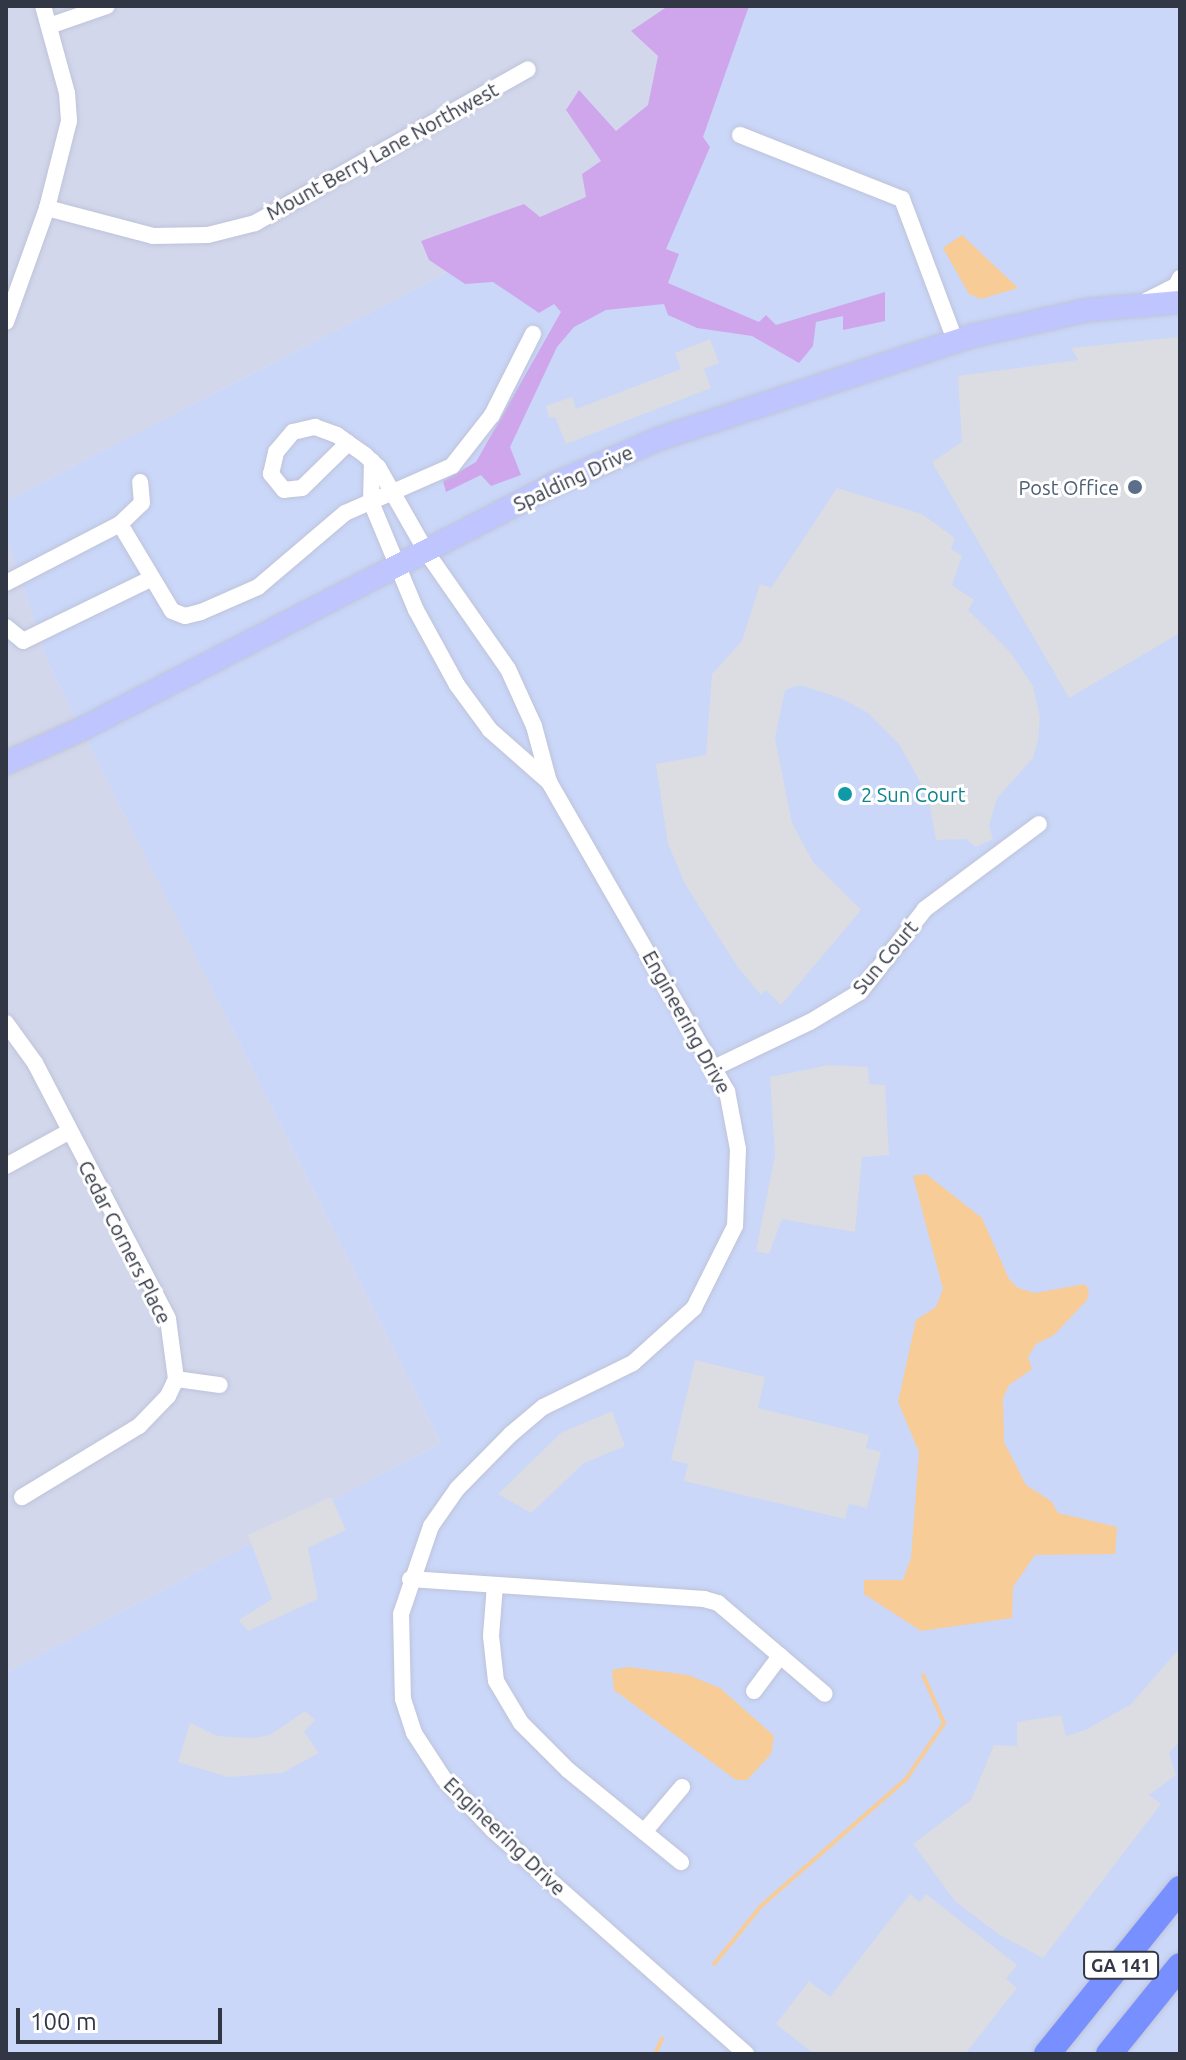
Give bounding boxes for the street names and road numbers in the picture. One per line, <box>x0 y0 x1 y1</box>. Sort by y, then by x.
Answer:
street label: Mount Berry Lane Northwest <box>262 77 502 225</box>
street label: Spalding Drive <box>509 440 637 516</box>
street label: Sun Court <box>847 915 923 999</box>
street label: Engineering Drive <box>638 946 736 1098</box>
street label: Cedar Corners Place <box>73 1156 177 1328</box>
street label: Engineering Drive <box>439 1772 571 1900</box>
road number: GA 141 <box>1083 1951 1159 1979</box>

